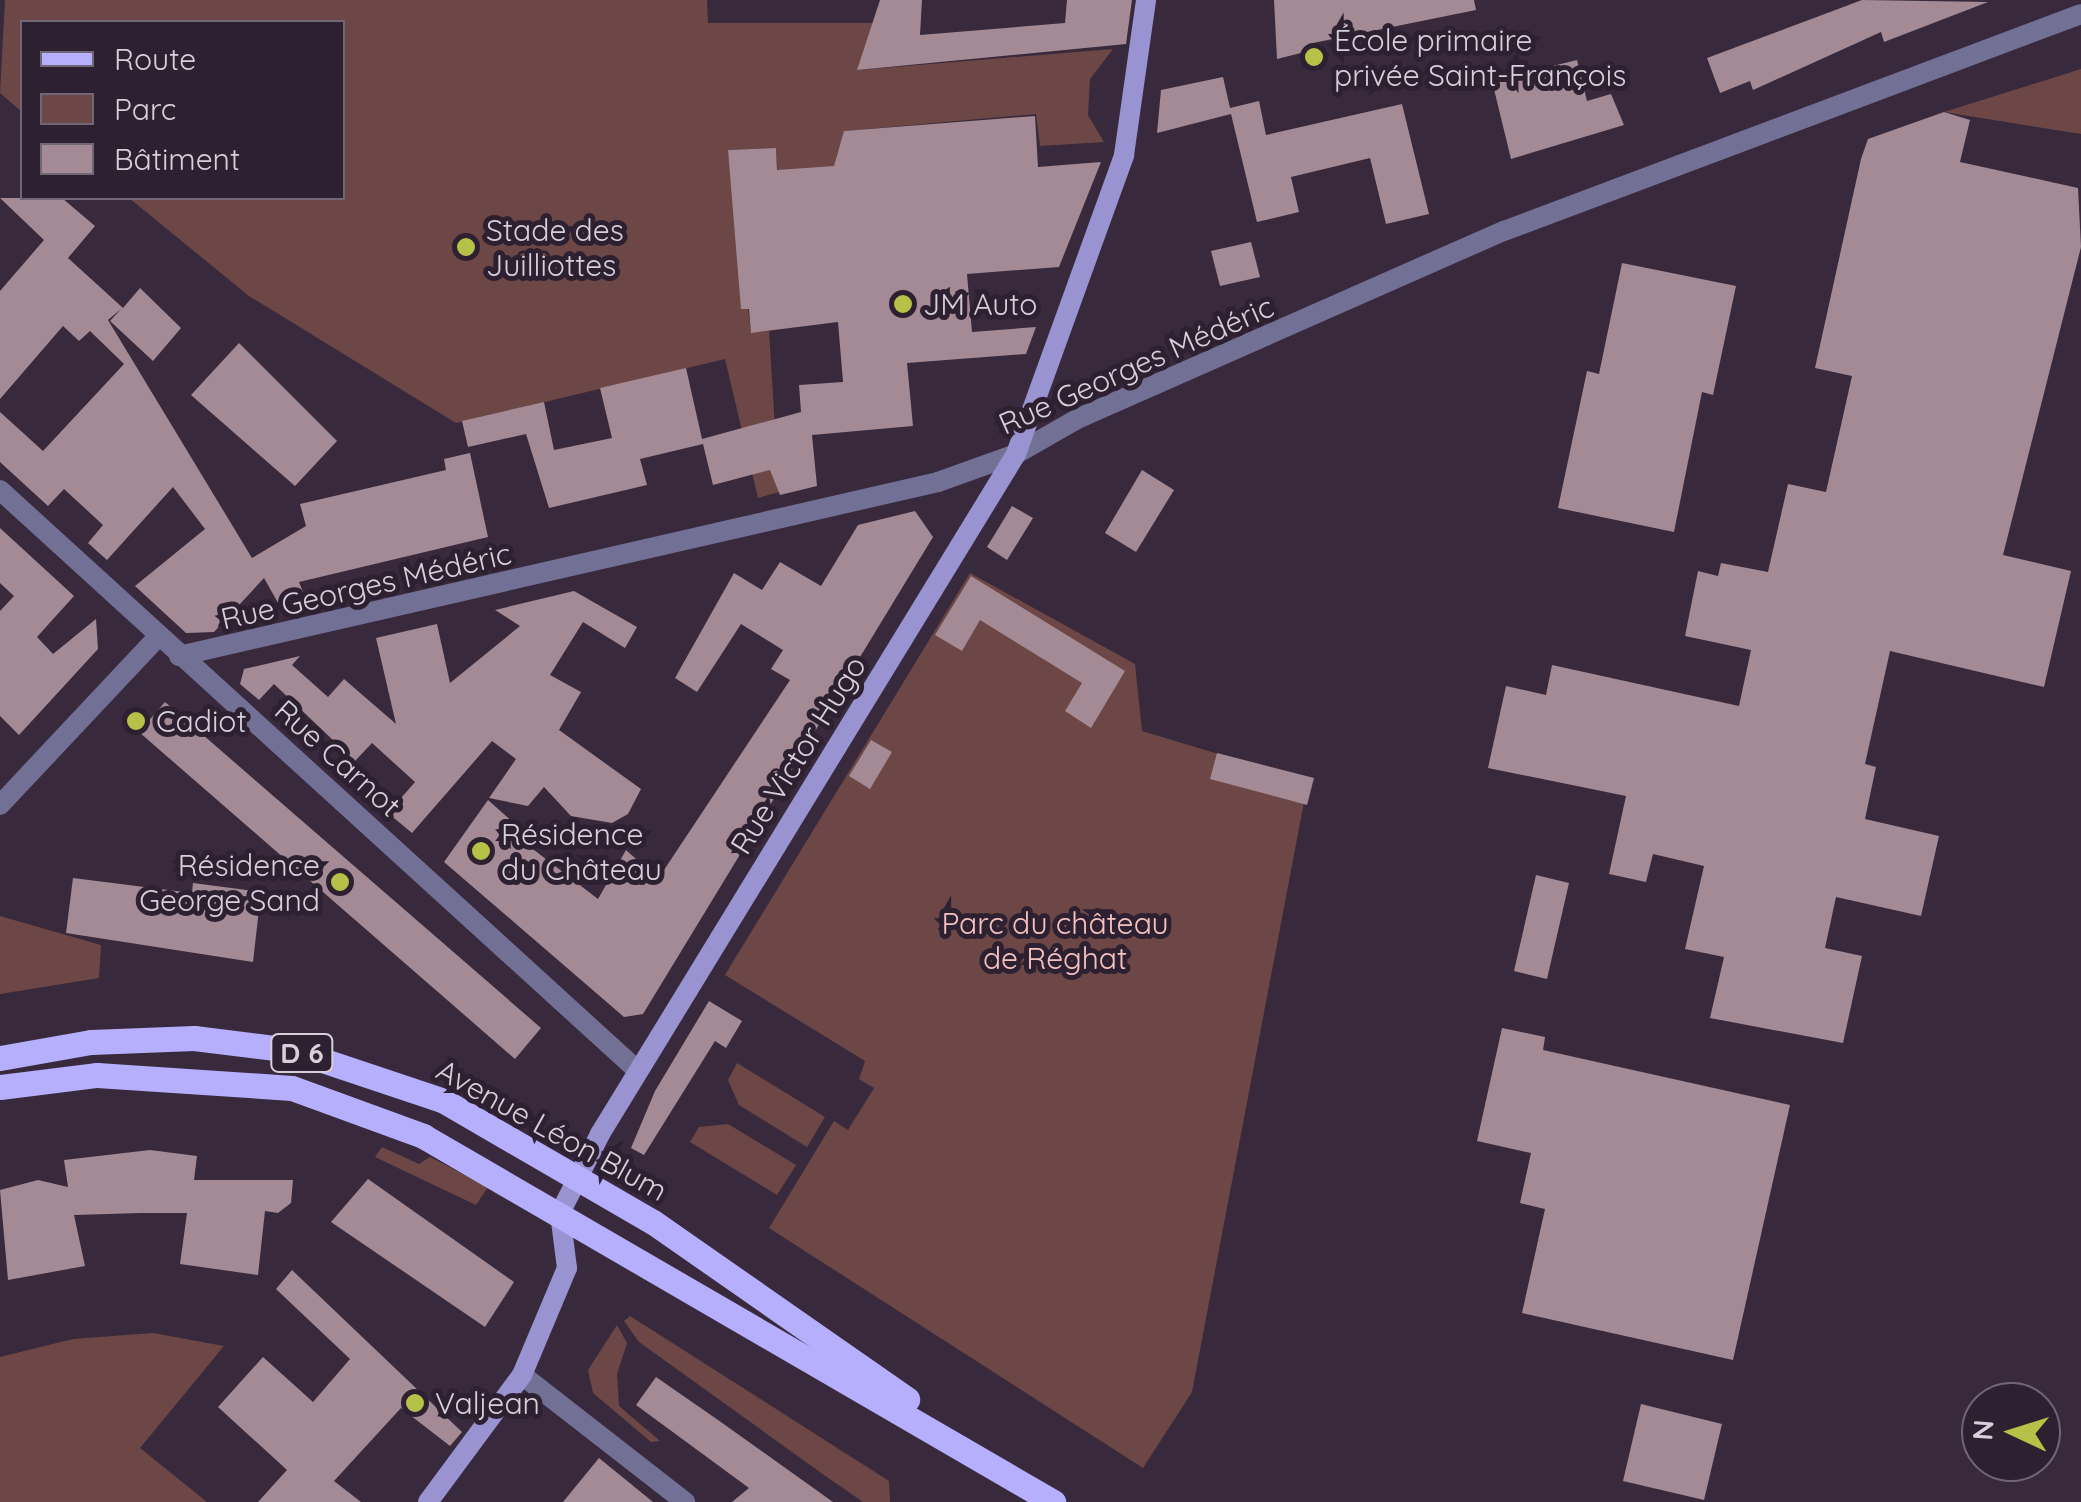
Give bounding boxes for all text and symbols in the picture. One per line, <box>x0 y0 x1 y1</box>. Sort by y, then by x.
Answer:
legend <box>20 20 345 200</box>
place label: École primaire privée Saint-François <box>1334 22 1626 92</box>
text: Route <box>114 40 196 78</box>
marker: École primaire privée Saint-François <box>1303 46 1325 68</box>
text: Parc <box>114 90 176 128</box>
text: Bâtiment <box>114 140 240 178</box>
place label: Stade des Juilliottes <box>486 212 624 282</box>
marker: Stade des Juilliottes <box>455 236 477 258</box>
place label: JM Auto <box>923 286 1037 322</box>
street label: Rue Georges Médéric <box>993 288 1279 442</box>
marker: JM Auto <box>892 293 914 315</box>
street label: Rue Georges Médéric <box>217 535 515 637</box>
street label: Rue Victor Hugo <box>723 649 873 861</box>
street label: Rue Carnot <box>268 692 408 824</box>
place label: Cadiot <box>156 703 247 739</box>
marker: Cadiot <box>125 710 147 732</box>
place label: Résidence du Château <box>501 816 662 886</box>
marker: Résidence du Château <box>470 840 492 862</box>
place label: Résidence George Sand <box>139 847 320 918</box>
marker: Résidence George Sand <box>329 871 351 893</box>
park label: Parc du château de Réghat <box>941 905 1169 976</box>
road number: D 6 <box>270 1030 334 1076</box>
street label: Avenue Léon Blum <box>430 1052 674 1208</box>
north arrow <box>1961 1382 2061 1482</box>
place label: Valjean <box>435 1385 540 1421</box>
marker: Valjean <box>404 1392 426 1414</box>
text: N <box>1964 1419 2001 1442</box>

